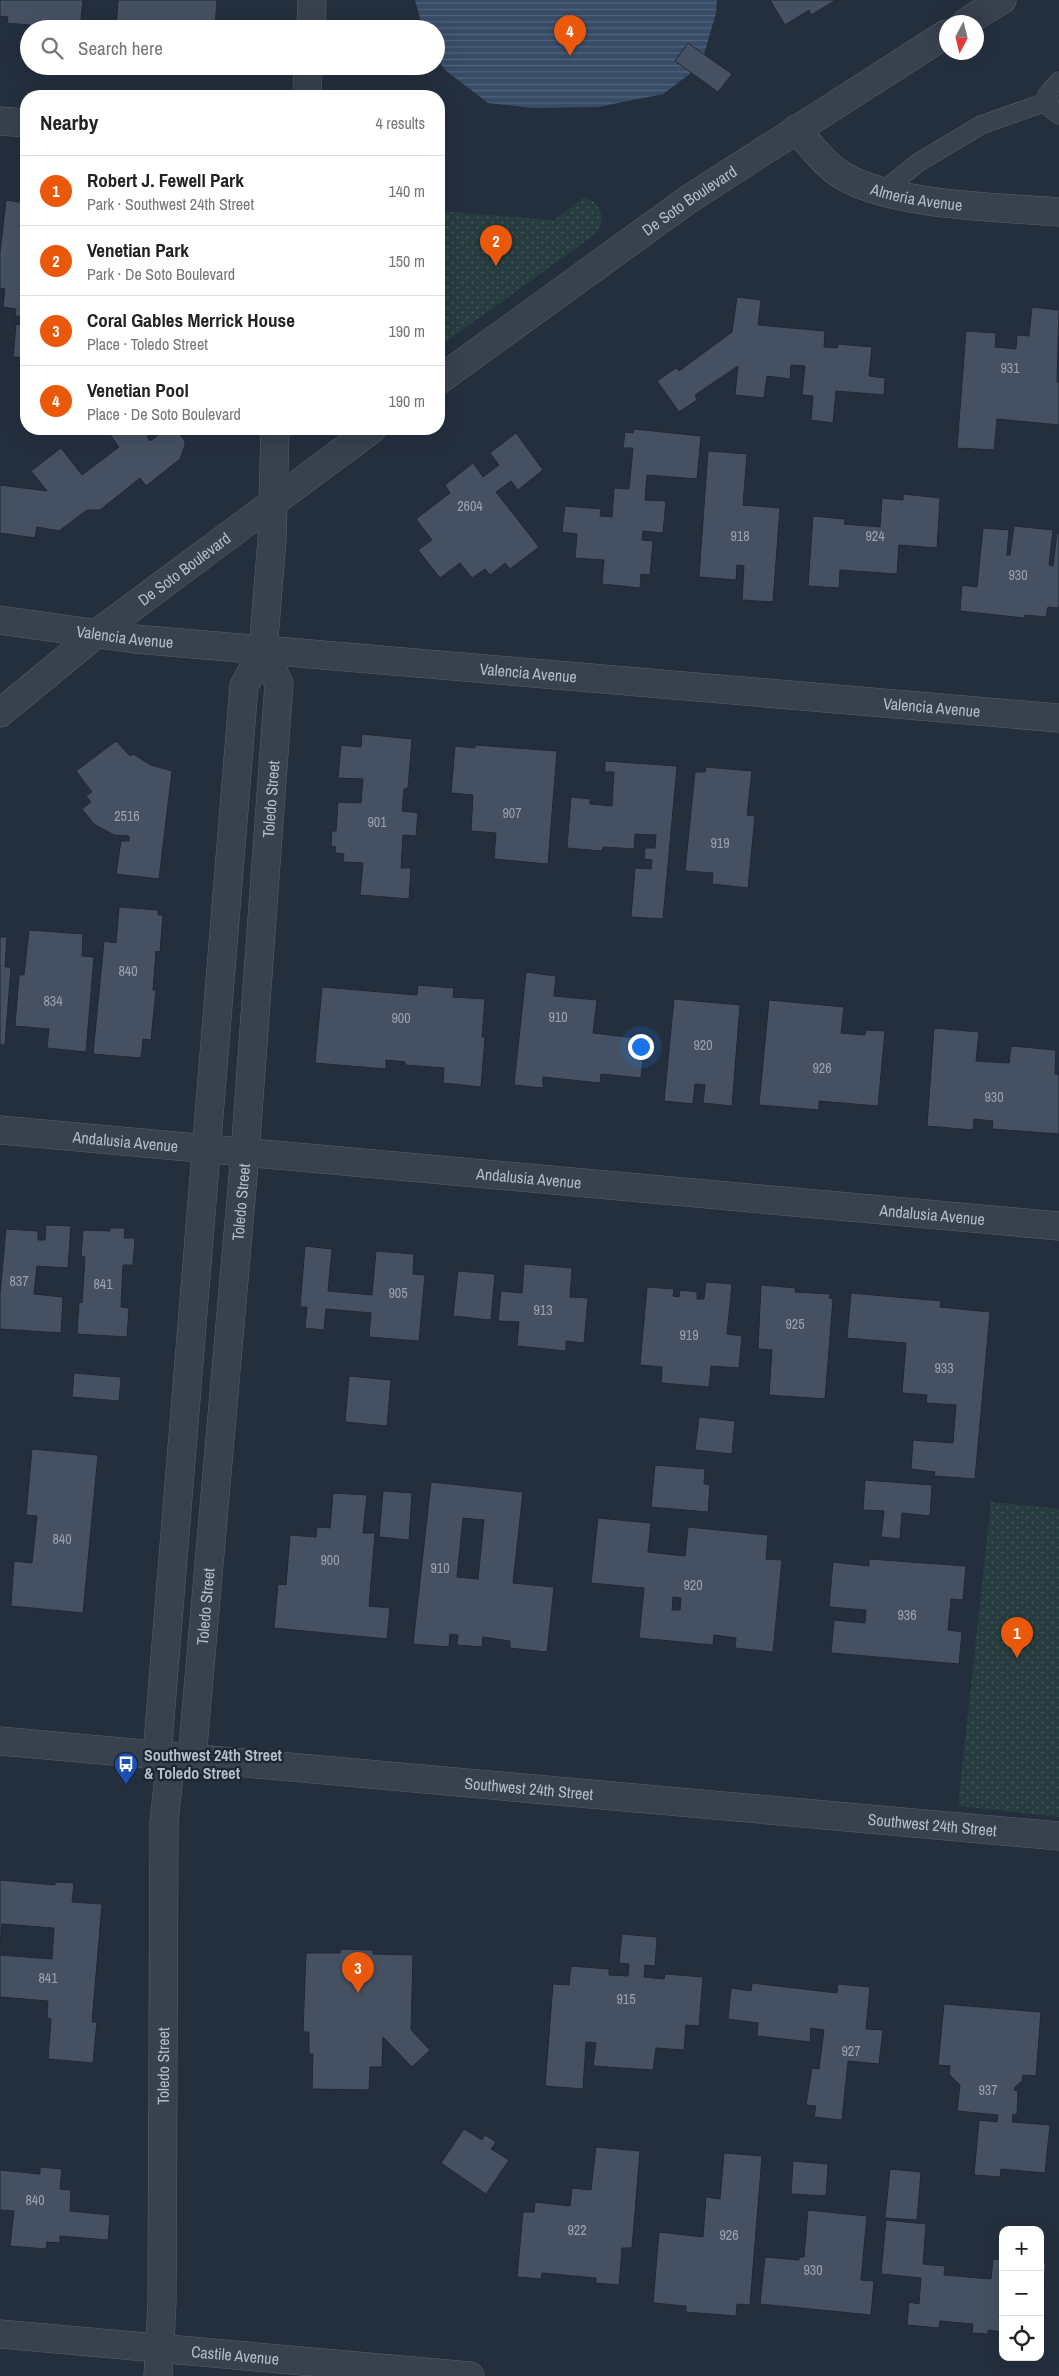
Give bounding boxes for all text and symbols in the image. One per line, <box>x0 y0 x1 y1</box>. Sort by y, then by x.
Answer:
pin: 4 <box>554 15 586 56</box>
north arrow <box>939 15 984 60</box>
search box <box>20 20 445 75</box>
icon: search <box>38 34 66 62</box>
text: Search here <box>78 35 163 61</box>
text: Nearby <box>40 108 98 137</box>
text: 4 results <box>375 112 425 134</box>
street label: De Soto Boulevard <box>637 160 741 241</box>
text: Robert J. Fewell Park <box>87 167 244 193</box>
street label: Almeria Avenue <box>867 178 963 216</box>
text: 1 <box>52 180 60 202</box>
text: 140 m <box>389 180 425 202</box>
text: Park · Southwest 24th Street <box>87 193 254 215</box>
pin: 2 <box>480 225 512 266</box>
text: Venetian Park <box>87 237 189 263</box>
text: 2 <box>52 250 60 272</box>
text: 150 m <box>389 250 425 272</box>
text: Park · De Soto Boulevard <box>87 263 235 285</box>
text: Coral Gables Merrick House <box>87 307 295 333</box>
text: 3 <box>52 320 60 342</box>
text: 190 m <box>389 320 425 342</box>
text: Place · Toledo Street <box>87 333 208 355</box>
house number: 931 <box>1000 359 1020 377</box>
text: Venetian Pool <box>87 377 189 403</box>
text: 4 <box>52 390 60 412</box>
text: 190 m <box>389 390 425 412</box>
text: Place · De Soto Boulevard <box>87 403 241 425</box>
house number: 2604 <box>457 497 483 515</box>
street label: De Soto Boulevard <box>133 527 235 610</box>
house number: 918 <box>730 527 750 545</box>
house number: 924 <box>865 527 885 545</box>
house number: 930 <box>1008 566 1028 584</box>
street label: Valencia Avenue <box>75 620 174 653</box>
street label: Valencia Avenue <box>479 658 578 688</box>
street label: Valencia Avenue <box>882 692 981 722</box>
street label: Toledo Street <box>257 760 284 839</box>
house number: 907 <box>502 804 522 822</box>
house number: 2516 <box>114 807 140 825</box>
house number: 901 <box>367 813 387 831</box>
house number: 919 <box>710 834 730 852</box>
house number: 840 <box>118 962 138 980</box>
house number: 834 <box>43 992 63 1010</box>
house number: 910 <box>548 1008 568 1026</box>
house number: 900 <box>391 1009 411 1027</box>
your location <box>628 1034 654 1060</box>
house number: 920 <box>693 1036 713 1054</box>
house number: 926 <box>812 1059 832 1077</box>
house number: 930 <box>984 1088 1004 1106</box>
street label: Andalusia Avenue <box>71 1126 179 1157</box>
street label: Toledo Street <box>226 1162 255 1242</box>
street label: Andalusia Avenue <box>474 1162 582 1194</box>
street label: Andalusia Avenue <box>878 1199 986 1230</box>
house number: 837 <box>9 1272 29 1290</box>
house number: 841 <box>93 1275 113 1293</box>
house number: 905 <box>388 1284 408 1302</box>
house number: 913 <box>533 1301 553 1319</box>
house number: 925 <box>785 1315 805 1333</box>
house number: 919 <box>679 1326 699 1344</box>
house number: 933 <box>934 1359 954 1377</box>
house number: 840 <box>52 1530 72 1548</box>
house number: 900 <box>320 1551 340 1569</box>
house number: 910 <box>430 1559 450 1577</box>
street label: Toledo Street <box>191 1567 220 1646</box>
house number: 920 <box>683 1576 703 1594</box>
house number: 936 <box>897 1606 917 1624</box>
pin: 1 <box>1001 1617 1033 1658</box>
place label: Southwest 24th Street & Toledo Street <box>144 1744 282 1784</box>
bus stop icon: Southwest 24th Street & Toledo Street <box>113 1751 139 1785</box>
street label: Southwest 24th Street <box>464 1772 595 1805</box>
street label: Southwest 24th Street <box>867 1808 998 1841</box>
pin: 3 <box>342 1952 374 1993</box>
house number: 841 <box>38 1969 58 1987</box>
house number: 915 <box>616 1990 636 2008</box>
street label: Toledo Street <box>152 2027 174 2105</box>
house number: 927 <box>841 2042 861 2060</box>
house number: 937 <box>978 2081 998 2099</box>
house number: 840 <box>25 2191 45 2209</box>
house number: 922 <box>567 2221 587 2239</box>
house number: 926 <box>719 2226 739 2244</box>
map controls <box>999 2226 1044 2361</box>
button: + <box>999 2226 1044 2271</box>
house number: 930 <box>803 2261 823 2279</box>
button: − <box>999 2271 1044 2316</box>
button: locate <box>999 2316 1044 2361</box>
street label: Castile Avenue <box>190 2340 280 2370</box>

